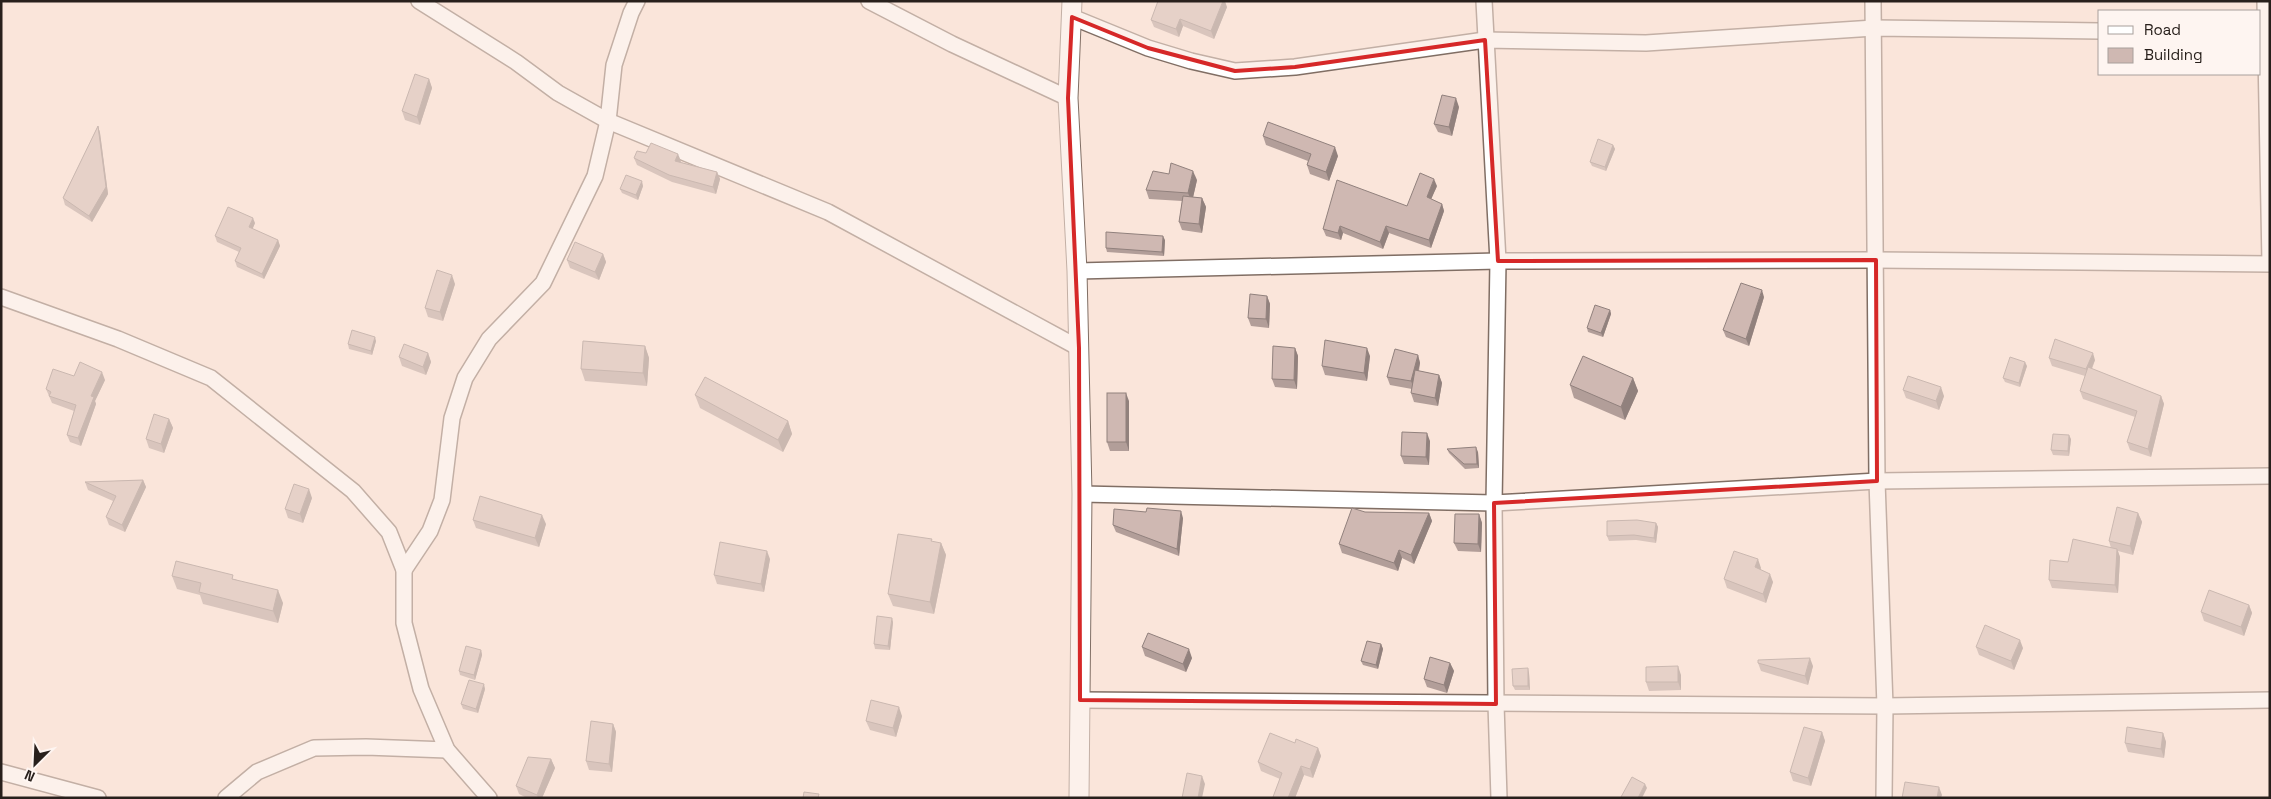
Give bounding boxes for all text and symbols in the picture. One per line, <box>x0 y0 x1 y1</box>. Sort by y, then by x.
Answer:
legend <box>2098 10 2261 75</box>
text: Road <box>2144 20 2181 39</box>
text: Building <box>2144 45 2203 64</box>
north arrow <box>10 739 60 789</box>
text: N <box>22 766 38 786</box>

